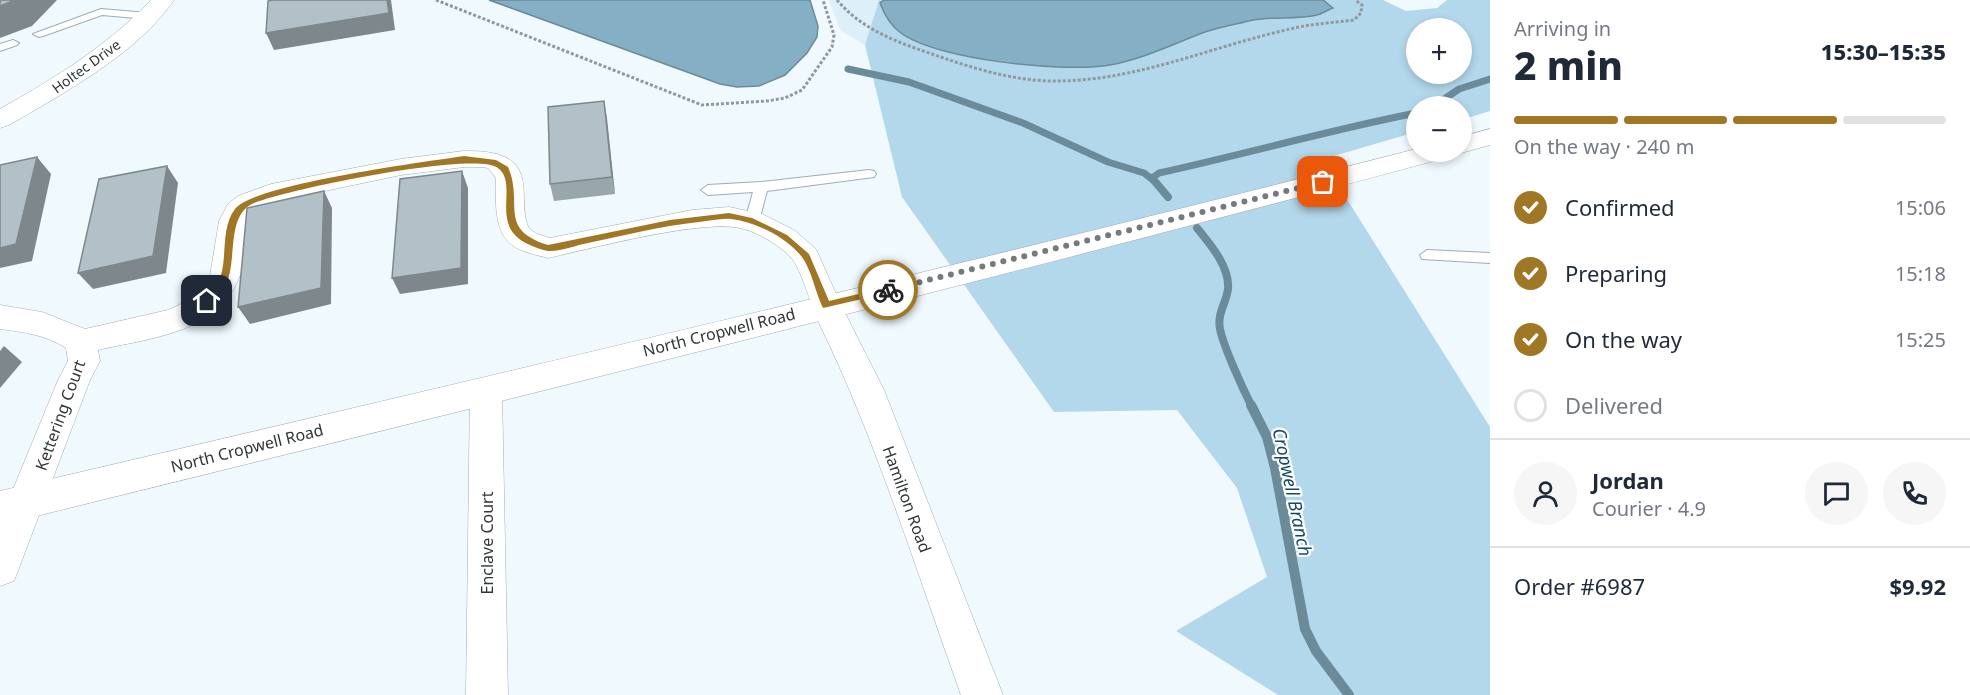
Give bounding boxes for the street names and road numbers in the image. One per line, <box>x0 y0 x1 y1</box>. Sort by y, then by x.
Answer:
street label: Holtec Drive <box>48 35 124 97</box>
street label: North Cropwell Road <box>640 302 798 362</box>
street label: Kettering Court <box>30 356 90 473</box>
street label: North Cropwell Road <box>168 418 326 478</box>
street label: Hamilton Road <box>878 443 936 555</box>
street label: Enclave Court <box>476 491 498 594</box>

